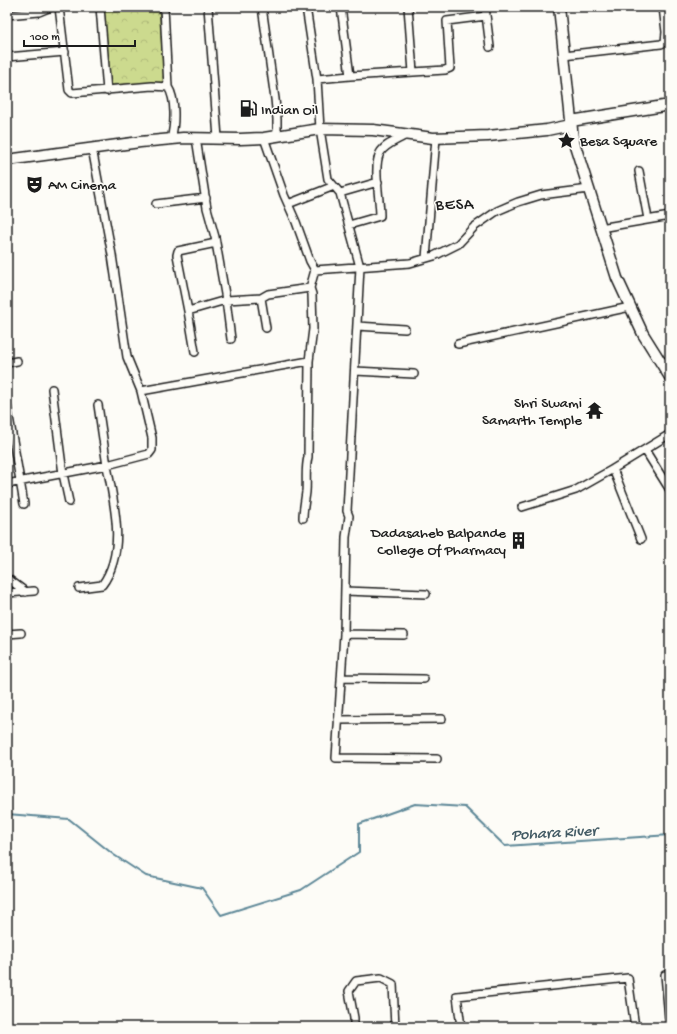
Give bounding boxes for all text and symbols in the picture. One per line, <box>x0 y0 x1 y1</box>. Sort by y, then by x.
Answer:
scale bar <box>24 22 135 48</box>
text: 100 m <box>29 31 60 45</box>
fuel station icon: Indian Oil <box>238 99 258 119</box>
place label: Indian Oil <box>261 102 318 120</box>
place icon: Besa Square <box>557 130 577 150</box>
place label: Besa Square <box>579 133 657 151</box>
theatre icon: AM Cinema <box>25 174 45 194</box>
place label: AM Cinema <box>48 177 117 195</box>
district label: BESA <box>434 197 475 216</box>
place label: Shri Swami Samarth Temple <box>482 395 582 430</box>
temple icon: Shri Swami Samarth Temple <box>585 401 605 421</box>
place label: Dadasaheb Balpande College Of Pharmacy <box>370 525 507 560</box>
building icon: Dadasaheb Balpande College Of Pharmacy <box>509 531 529 551</box>
water label: Pohara River <box>511 823 601 846</box>

